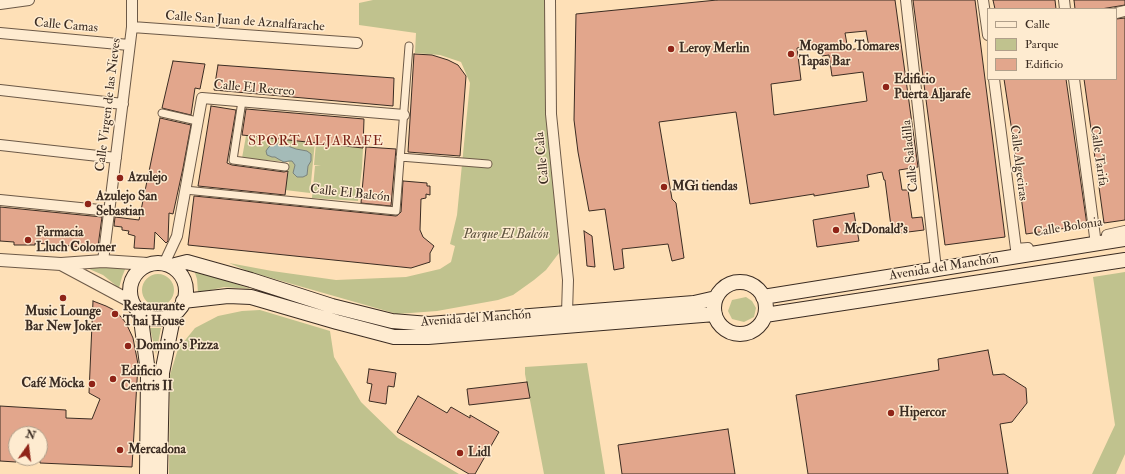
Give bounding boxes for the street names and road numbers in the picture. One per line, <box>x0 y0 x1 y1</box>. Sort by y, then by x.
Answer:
street label: Calle San Juan de Aznalfarache <box>165 9 325 35</box>
street label: Calle Camas <box>33 15 99 37</box>
street label: Calle Virgen de las Nieves <box>93 37 125 173</box>
street label: Calle El Recreo <box>213 78 295 100</box>
street label: Calle Saladilla <box>899 119 923 193</box>
street label: Calle Algeciras <box>1006 124 1030 202</box>
street label: Calle Tarifa <box>1086 125 1110 187</box>
street label: Calle Cala <box>532 131 554 185</box>
street label: Calle El Balcón <box>309 182 391 206</box>
street label: Calle Bolonia <box>1033 215 1103 241</box>
street label: Avenida del Manchón <box>888 252 1000 284</box>
street label: Avenida del Manchón <box>420 307 532 331</box>

